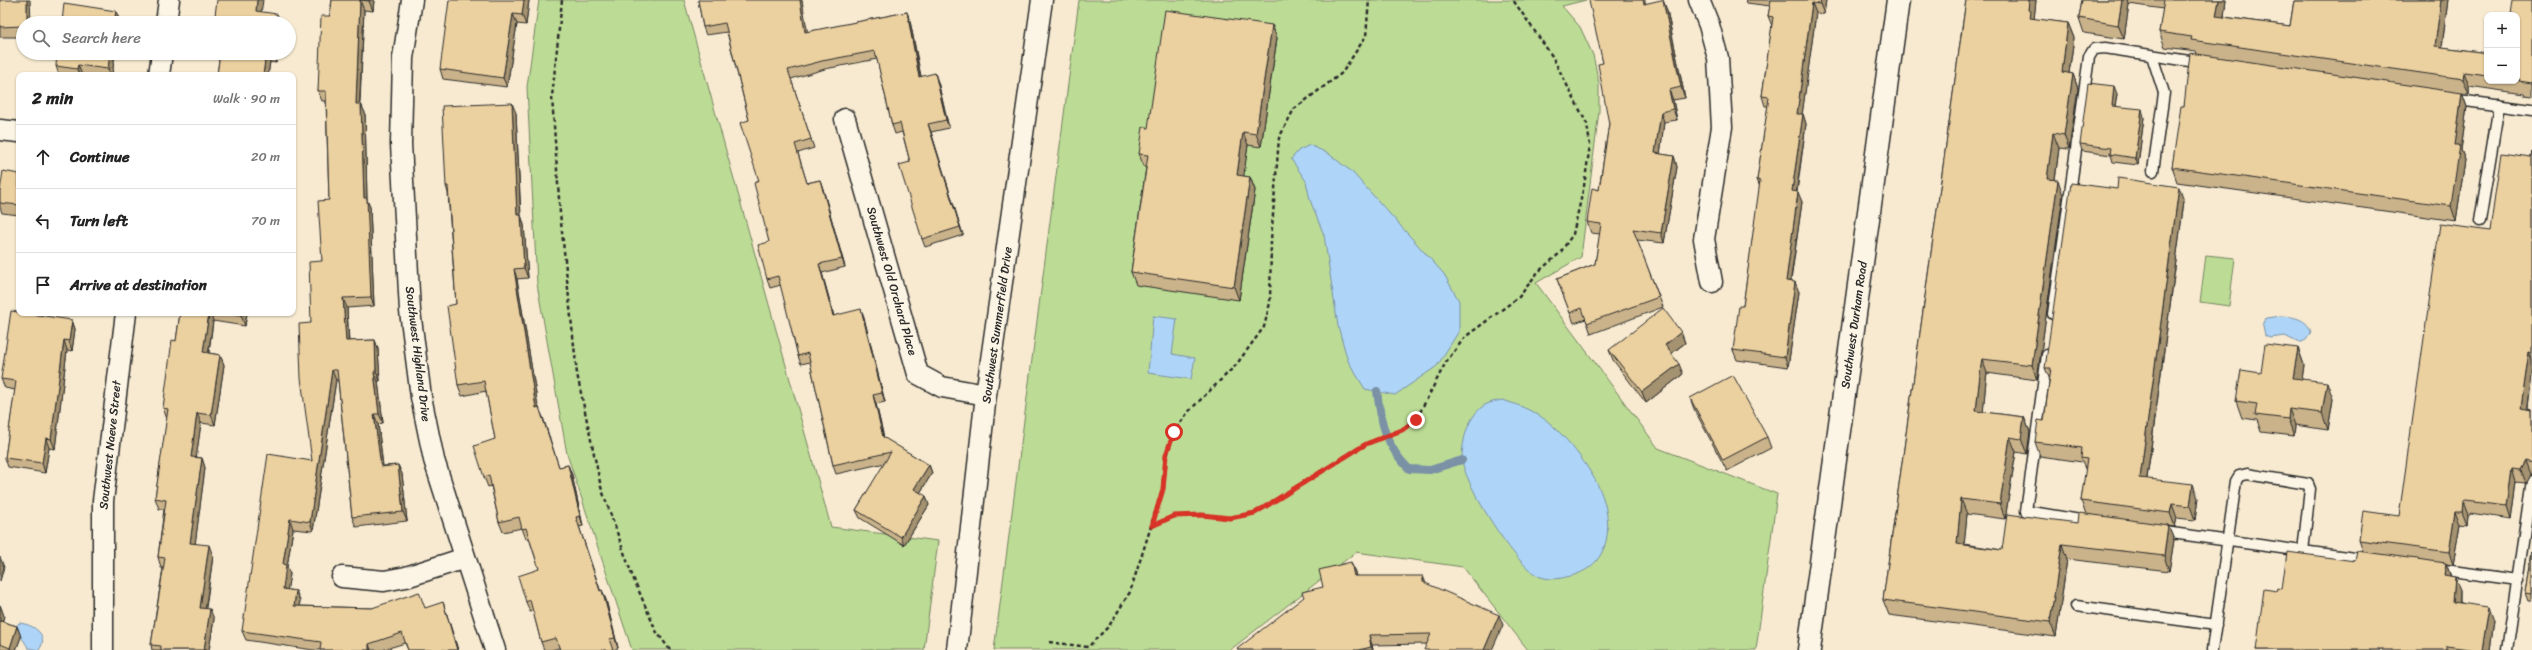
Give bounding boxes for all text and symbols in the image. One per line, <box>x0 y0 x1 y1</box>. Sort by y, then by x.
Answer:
map controls <box>2484 12 2520 84</box>
button: + <box>2484 12 2520 48</box>
search box <box>16 16 296 60</box>
text: Search here <box>62 25 141 51</box>
icon: search <box>30 27 52 49</box>
button: − <box>2484 48 2520 84</box>
text: 2 min <box>32 83 73 113</box>
text: Walk · 90 m <box>213 87 280 110</box>
text: Continue <box>70 144 130 170</box>
text: 20 m <box>251 145 280 168</box>
icon: ahead <box>32 146 54 168</box>
street label: Southwest Old Orchard Place <box>860 204 924 358</box>
text: Turn left <box>70 208 128 234</box>
text: 70 m <box>251 209 280 232</box>
icon: left <box>32 210 54 232</box>
street label: Southwest Summerfield Drive <box>975 245 1019 405</box>
street label: Southwest Durham Road <box>1834 259 1874 390</box>
text: Arrive at destination <box>70 272 207 298</box>
icon: arrive <box>32 274 54 296</box>
street label: Southwest Highland Drive <box>399 285 437 423</box>
street label: Southwest Naeve Street <box>92 378 128 511</box>
route end <box>1407 411 1425 429</box>
route start <box>1165 423 1183 441</box>

